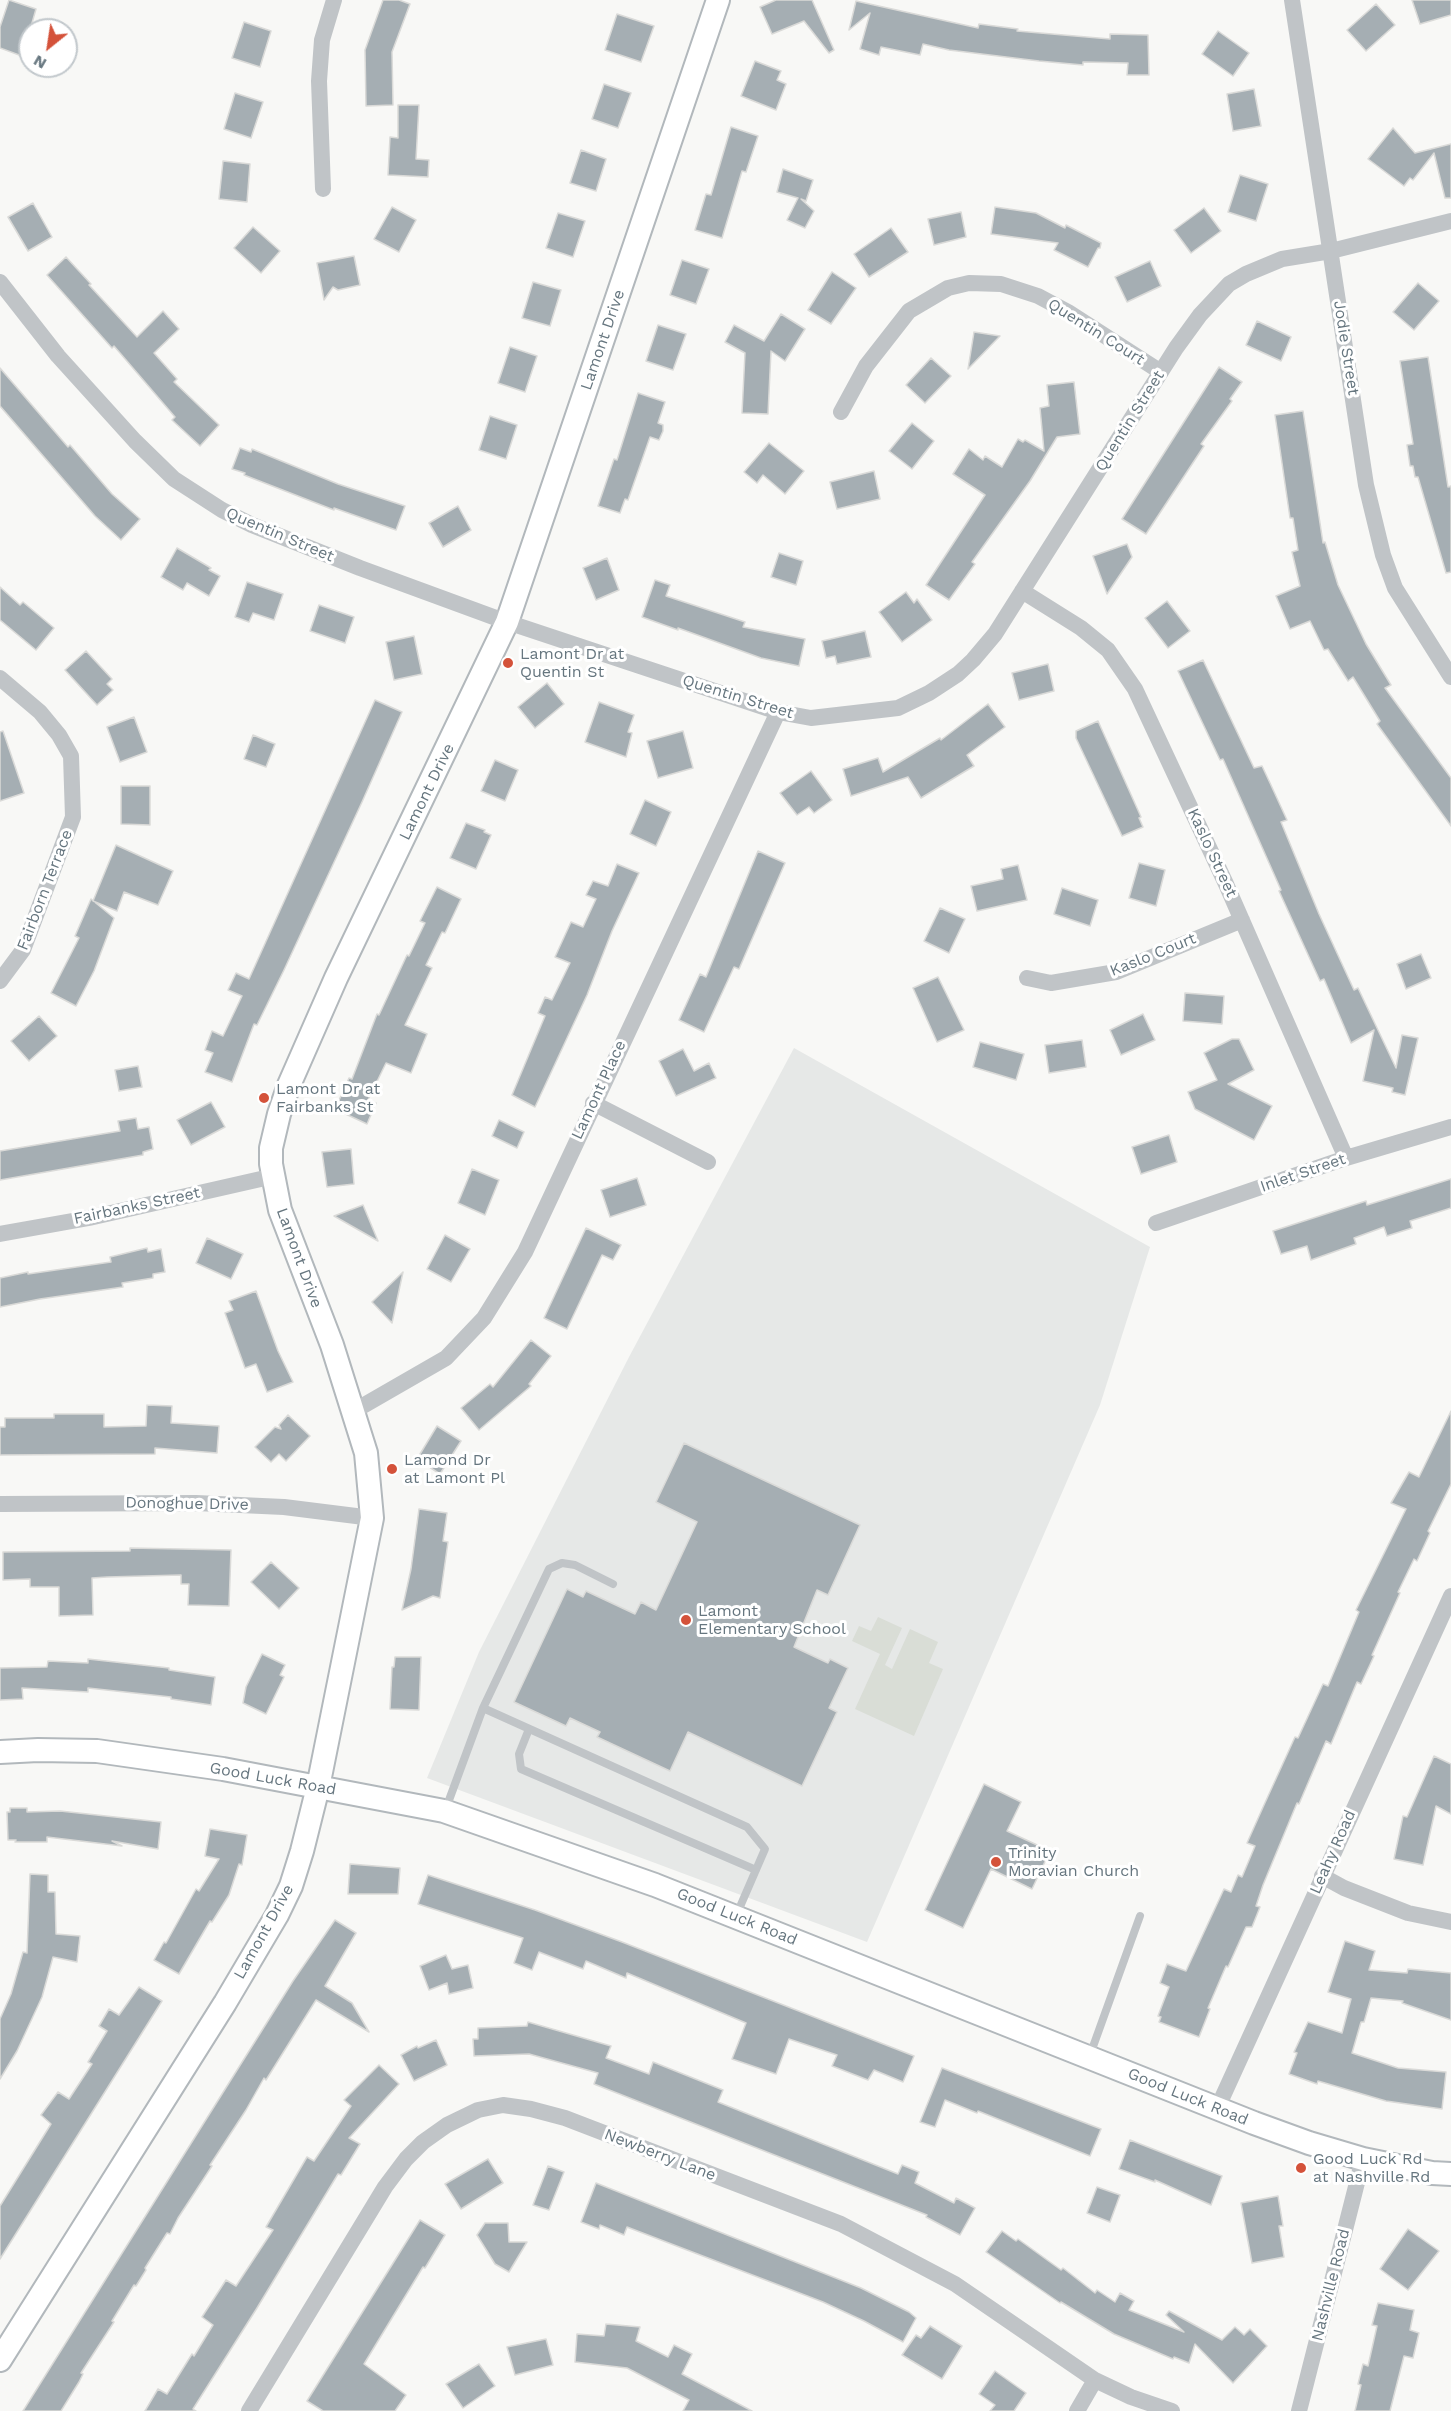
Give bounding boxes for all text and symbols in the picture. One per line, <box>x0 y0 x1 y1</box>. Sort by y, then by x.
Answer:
north arrow <box>18 18 78 78</box>
text: N <box>30 51 50 73</box>
street label: Lamont Drive <box>577 287 629 393</box>
street label: Quentin Court <box>1044 295 1148 369</box>
street label: Jodie Street <box>1329 299 1363 397</box>
street label: Quentin Street <box>1091 367 1169 475</box>
street label: Quentin Street <box>223 504 337 566</box>
place label: Lamont Dr at Quentin St <box>520 644 624 682</box>
marker: Lamont Dr at Quentin St <box>501 656 515 670</box>
street label: Quentin Street <box>680 671 796 723</box>
street label: Lamont Drive <box>395 741 459 843</box>
street label: Kaslo Street <box>1183 805 1241 901</box>
street label: Fairborn Terrace <box>13 827 77 953</box>
street label: Kaslo Court <box>1107 929 1199 981</box>
street label: Lamont Place <box>568 1037 630 1143</box>
place label: Lamont Dr at Fairbanks St <box>276 1079 380 1117</box>
marker: Lamont Dr at Fairbanks St <box>257 1091 271 1105</box>
street label: Inlet Street <box>1258 1149 1348 1197</box>
street label: Fairbanks Street <box>72 1183 202 1229</box>
street label: Lamont Drive <box>272 1205 326 1311</box>
place label: Lamond Dr at Lamont Pl <box>404 1450 505 1488</box>
marker: Lamond Dr at Lamont Pl <box>385 1462 399 1476</box>
street label: Donoghue Drive <box>125 1493 249 1515</box>
place label: Lamont Elementary School <box>698 1601 846 1639</box>
marker: Lamont Elementary School <box>679 1613 693 1627</box>
street label: Good Luck Road <box>208 1758 338 1800</box>
street label: Leahy Road <box>1306 1807 1360 1897</box>
place label: Trinity Moravian Church <box>1008 1843 1139 1881</box>
marker: Trinity Moravian Church <box>989 1855 1003 1869</box>
street label: Lamont Drive <box>230 1881 298 1983</box>
street label: Good Luck Road <box>674 1884 800 1950</box>
street label: Good Luck Road <box>1125 2064 1251 2130</box>
street label: Newberry Lane <box>602 2125 718 2185</box>
place label: Good Luck Rd at Nashville Rd <box>1313 2149 1430 2187</box>
marker: Good Luck Rd at Nashville Rd <box>1294 2161 1308 2175</box>
street label: Nashville Road <box>1308 2227 1354 2343</box>

